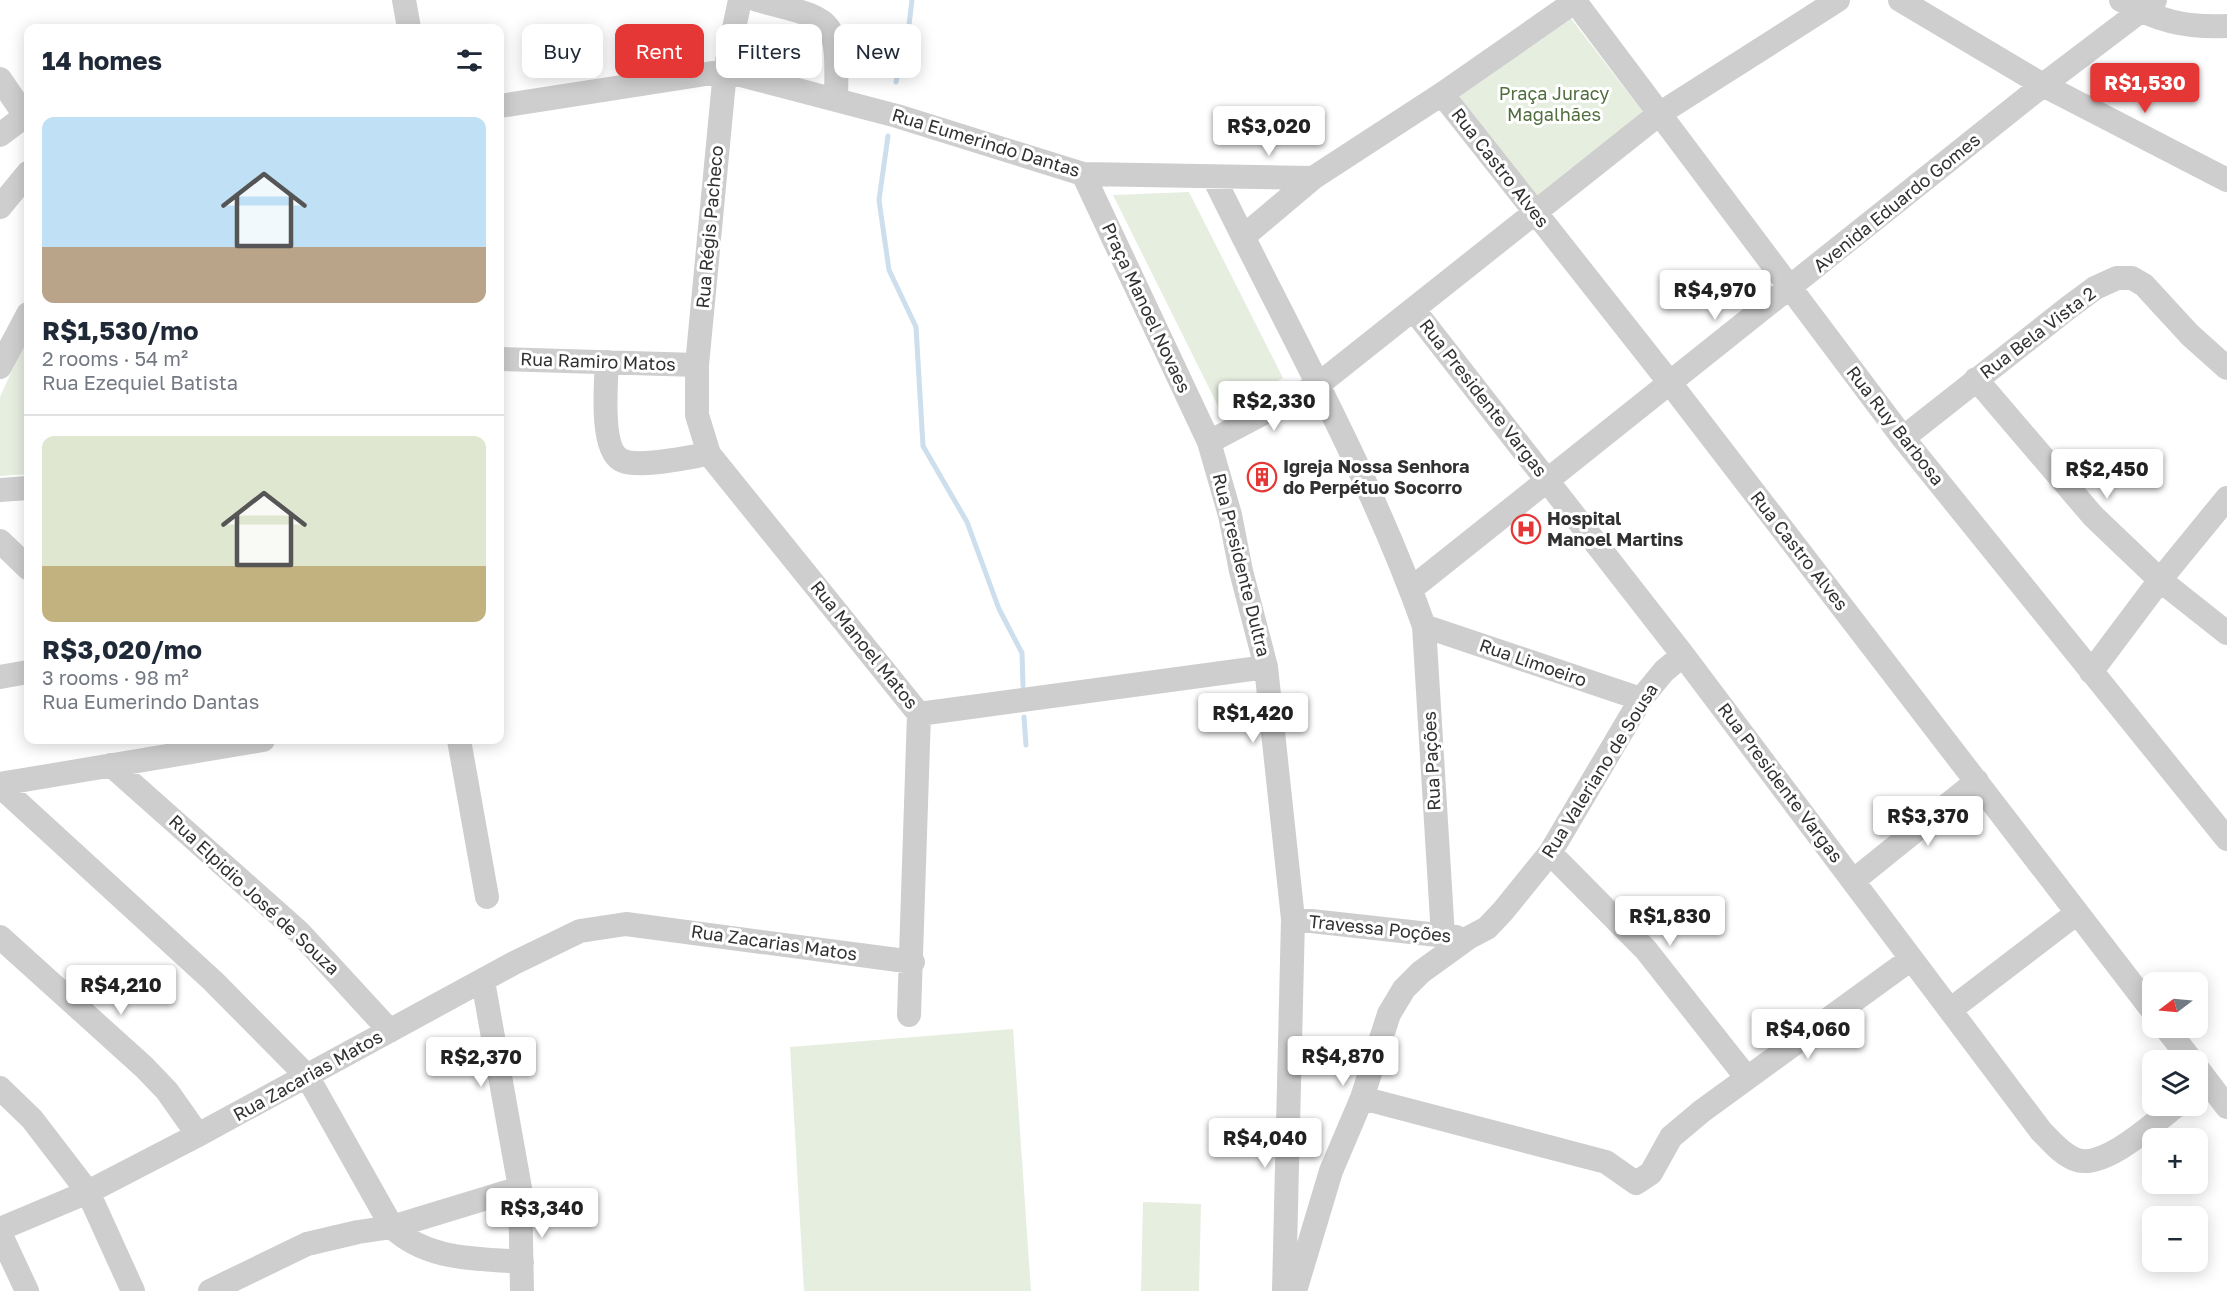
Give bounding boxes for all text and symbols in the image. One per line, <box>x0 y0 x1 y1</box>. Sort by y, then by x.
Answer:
chip: Buy <box>522 24 603 78</box>
chip: Rent <box>615 24 704 78</box>
chip: Filters <box>716 24 822 78</box>
chip: New <box>834 24 921 78</box>
icon: filters <box>453 44 486 77</box>
text: 14 homes <box>42 45 162 76</box>
pin: R$1,530 <box>2090 63 2200 114</box>
text: R$1,530 <box>2104 70 2186 94</box>
park label: Praça Juracy Magalhães <box>1499 82 1609 125</box>
street label: Rua Eumerindo Dantas <box>890 103 1083 181</box>
street label: Rua Castro Alves <box>1447 103 1554 231</box>
pin: R$3,020 <box>1214 106 1324 157</box>
text: R$3,020 <box>1227 113 1311 137</box>
street label: Avenida Eduardo Gomes <box>1808 128 1984 276</box>
street label: Rua Régis Pacheco <box>691 144 727 309</box>
icon: home <box>210 156 318 264</box>
street label: Praça Manoel Novaes <box>1098 219 1196 396</box>
pin: R$4,970 <box>1660 270 1770 321</box>
text: R$4,970 <box>1674 277 1756 301</box>
street label: Rua Bela Vista 2 <box>1975 282 2100 383</box>
street label: Rua Presidente Vargas <box>1415 314 1552 481</box>
text: R$1,530/mo <box>42 315 199 346</box>
text: 2 rooms · 54 m² <box>42 346 188 370</box>
street label: Rua Ramiro Matos <box>520 347 676 375</box>
street label: Rua Ruy Barbosa <box>1842 361 1949 490</box>
text: Rua Ezequiel Batista <box>42 370 238 394</box>
pin: R$2,330 <box>1219 381 1329 432</box>
text: R$2,330 <box>1232 388 1316 412</box>
pin: R$2,450 <box>2052 449 2162 500</box>
place label: Igreja Nossa Senhora do Perpétuo Socorro <box>1283 455 1469 498</box>
text: R$2,450 <box>2065 456 2149 480</box>
building icon: Igreja Nossa Senhora do Perpétuo Socorro <box>1246 461 1278 493</box>
street label: Rua Presidente Dultra <box>1208 471 1275 659</box>
icon: home <box>210 475 318 583</box>
street label: Rua Castro Alves <box>1746 486 1853 614</box>
place label: Hospital Manoel Martins <box>1547 507 1683 550</box>
hospital icon: Hospital Manoel Martins <box>1510 513 1542 545</box>
street label: Rua Manoel Matos <box>806 576 923 713</box>
street label: Rua Limoeiro <box>1477 633 1590 691</box>
text: R$3,020/mo <box>42 634 202 665</box>
text: 3 rooms · 98 m² <box>42 665 189 689</box>
street label: Rua Valeriano de Sousa <box>1536 679 1662 862</box>
text: Rua Eumerindo Dantas <box>42 689 259 713</box>
pin: R$1,420 <box>1198 693 1308 744</box>
street label: Rua Presidente Vargas <box>1714 698 1848 867</box>
text: R$1,420 <box>1212 700 1294 724</box>
street label: Rua Pações <box>1417 711 1445 811</box>
pin: R$3,370 <box>1873 796 1983 847</box>
text: R$3,370 <box>1887 803 1969 827</box>
street label: Rua Elpidio José de Souza <box>165 809 345 979</box>
pin: R$1,830 <box>1615 896 1725 947</box>
text: R$1,830 <box>1629 903 1711 927</box>
street label: Travessa Poções <box>1308 910 1452 946</box>
street label: Rua Zacarias Matos <box>690 919 859 965</box>
pin: R$4,210 <box>66 965 176 1016</box>
text: R$4,210 <box>80 972 162 996</box>
north arrow <box>2142 972 2208 1038</box>
map controls <box>2142 972 2208 1272</box>
pin: R$4,060 <box>1753 1009 1863 1060</box>
text: R$4,060 <box>1766 1016 1850 1040</box>
street label: Rua Zacarias Matos <box>229 1025 386 1125</box>
pin: R$4,870 <box>1288 1036 1398 1087</box>
pin: R$2,370 <box>426 1037 536 1088</box>
text: R$4,870 <box>1302 1043 1384 1067</box>
text: R$2,370 <box>440 1044 522 1068</box>
button: layers <box>2142 1050 2208 1116</box>
pin: R$4,040 <box>1210 1118 1320 1169</box>
text: R$4,040 <box>1223 1125 1307 1149</box>
button: + <box>2142 1128 2208 1194</box>
pin: R$3,340 <box>487 1188 597 1239</box>
text: R$3,340 <box>500 1195 584 1219</box>
button: − <box>2142 1206 2208 1272</box>

